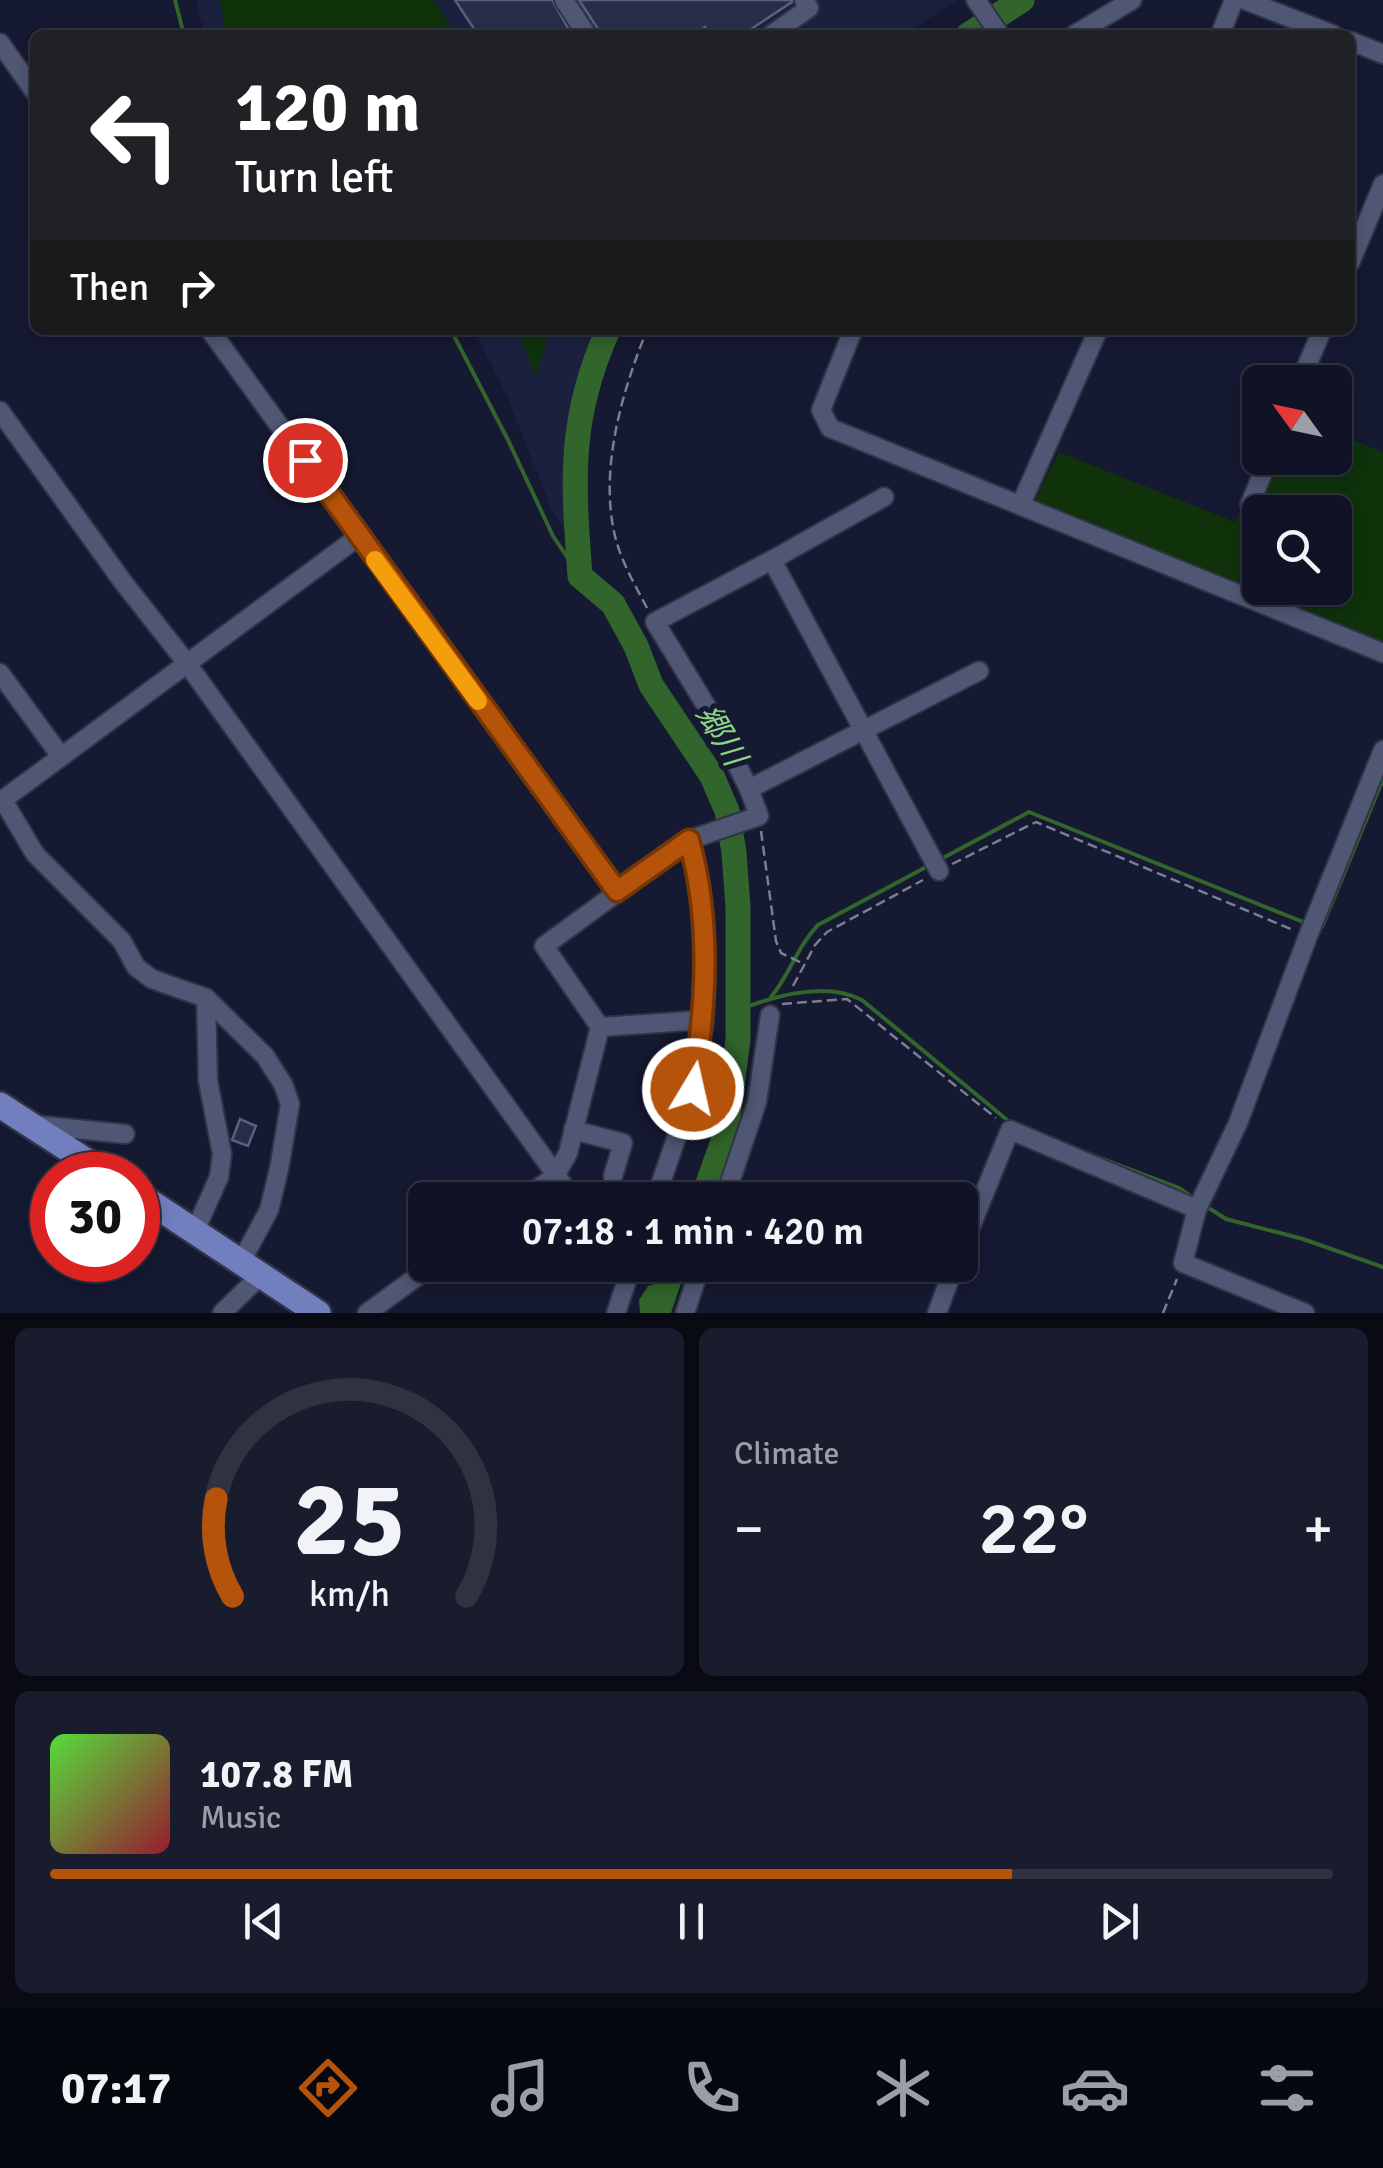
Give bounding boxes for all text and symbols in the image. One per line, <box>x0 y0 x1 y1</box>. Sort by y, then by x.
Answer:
text: 120 m <box>235 64 420 150</box>
icon: left <box>70 70 200 200</box>
text: Turn left <box>235 150 394 205</box>
icon: right <box>169 260 224 315</box>
text: Then <box>70 264 149 311</box>
north arrow <box>1242 365 1352 475</box>
map controls <box>1242 365 1352 605</box>
pin <box>263 418 348 503</box>
icon: arrive <box>278 433 333 488</box>
button: search <box>1242 495 1352 605</box>
water label: 郷川 <box>688 698 756 775</box>
position arrow <box>641 1037 745 1141</box>
speed limit sign: 30 <box>30 1152 160 1282</box>
text: 07:18 · 1 min · 420 m <box>522 1208 864 1255</box>
text: Climate <box>734 1434 840 1473</box>
text: 25 <box>293 1456 406 1584</box>
text: 22° <box>979 1482 1088 1575</box>
text: − <box>734 1495 764 1563</box>
text: + <box>1303 1495 1333 1563</box>
text: km/h <box>309 1572 390 1616</box>
text: 107.8 FM <box>200 1751 353 1798</box>
text: Music <box>200 1798 281 1837</box>
icon: previous <box>236 1894 291 1949</box>
icon: pause <box>664 1894 719 1949</box>
icon: next <box>1092 1894 1147 1949</box>
icon: directions <box>293 2053 363 2123</box>
icon: music <box>485 2053 555 2123</box>
icon: phone <box>677 2053 747 2123</box>
icon: climate <box>868 2053 938 2123</box>
icon: car <box>1060 2053 1130 2123</box>
icon: filters <box>1252 2053 1322 2123</box>
text: 07:17 <box>61 2061 171 2116</box>

